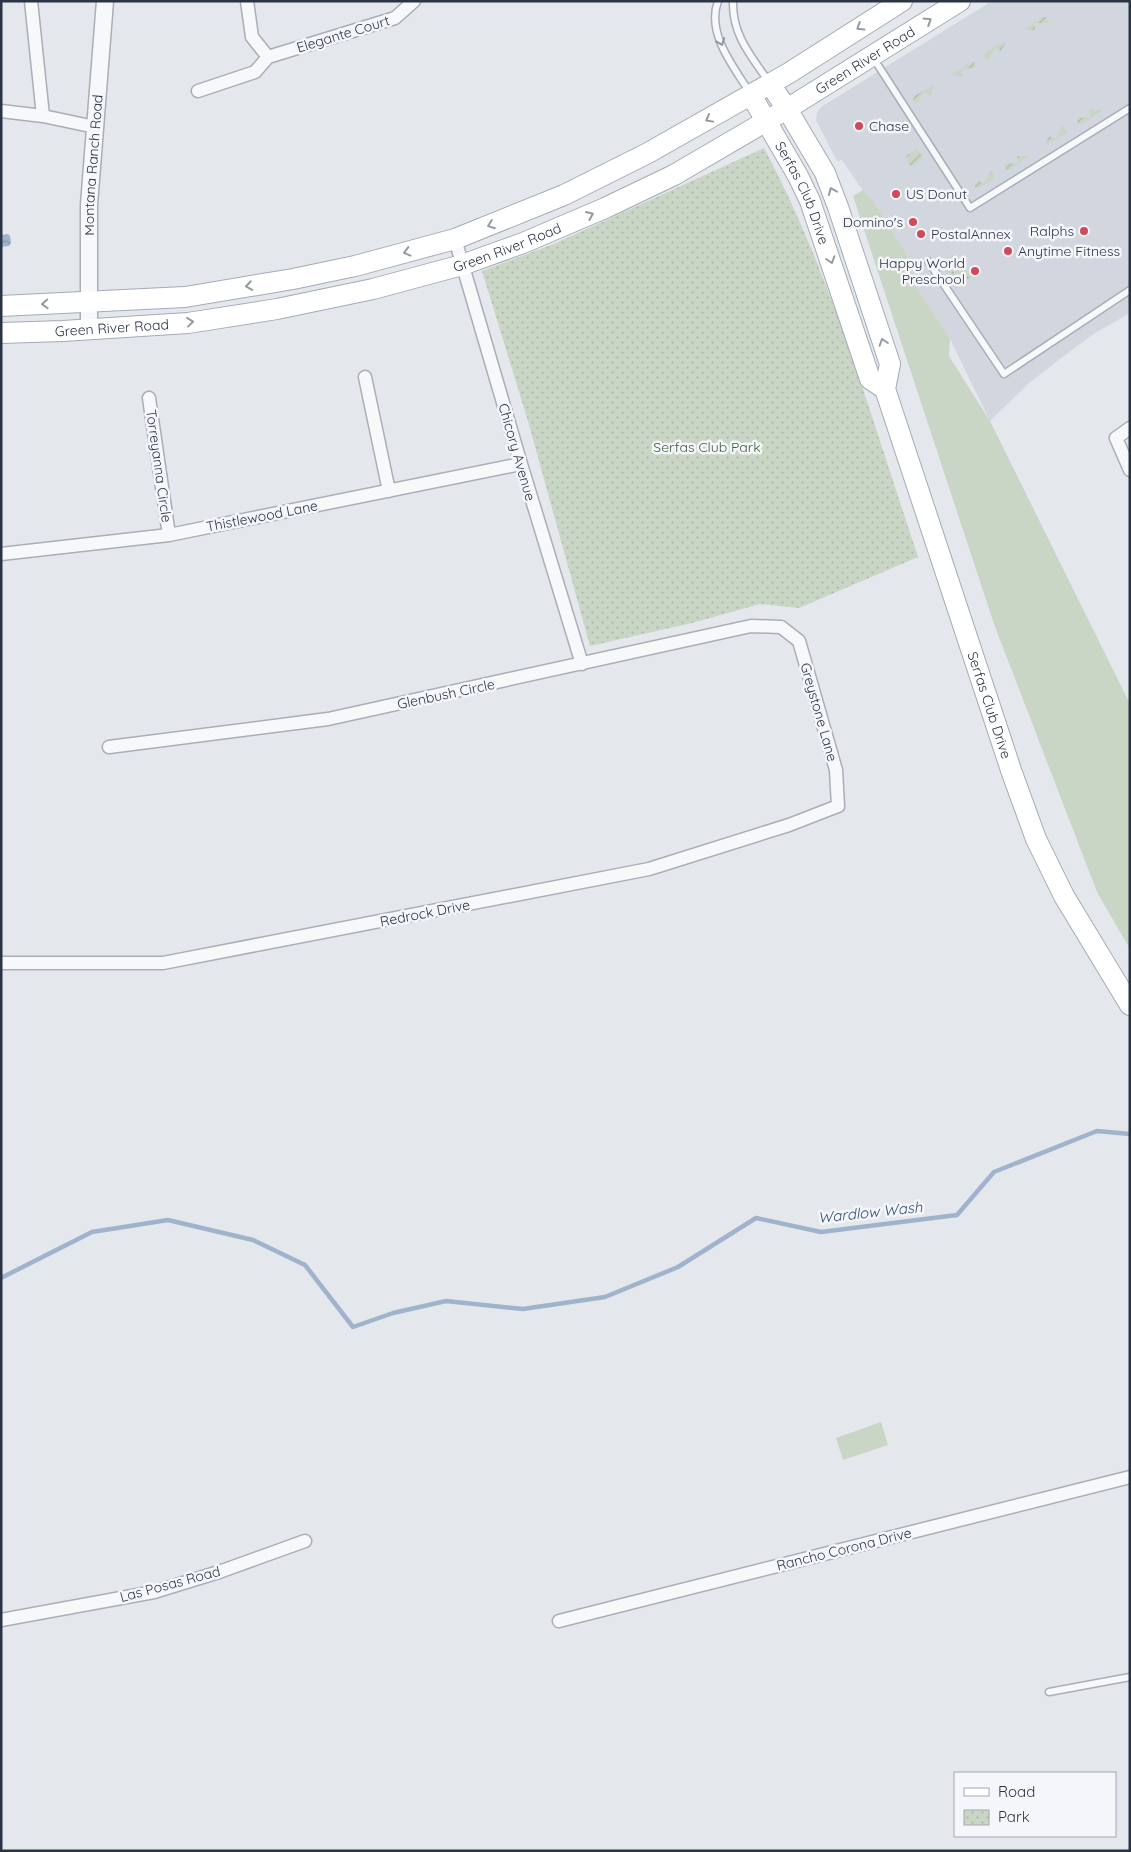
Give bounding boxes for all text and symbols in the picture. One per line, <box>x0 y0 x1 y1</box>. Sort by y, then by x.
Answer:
street label: Elegante Court <box>294 11 392 57</box>
one-way arrow <box>923 18 932 28</box>
one-way arrow <box>857 21 866 31</box>
street label: Green River Road <box>812 22 918 98</box>
one-way arrow <box>715 38 725 46</box>
street label: Montana Ranch Road <box>80 94 107 236</box>
one-way arrow <box>705 113 714 123</box>
place label: Chase <box>869 117 909 135</box>
marker: Chase <box>853 120 865 132</box>
street label: Serfas Club Drive <box>771 138 833 247</box>
place label: US Donut <box>906 185 967 203</box>
one-way arrow <box>828 187 838 196</box>
marker: US Donut <box>890 188 902 200</box>
one-way arrow <box>585 210 594 221</box>
place label: Domino's <box>843 213 903 231</box>
marker: Domino's <box>907 216 919 228</box>
street label: Green River Road <box>451 219 564 276</box>
one-way arrow <box>487 219 496 229</box>
place label: Ralphs <box>1030 222 1074 240</box>
place label: PostalAnnex <box>931 225 1011 243</box>
marker: Ralphs <box>1078 225 1090 237</box>
marker: PostalAnnex <box>915 228 927 240</box>
place label: Anytime Fitness <box>1018 242 1120 260</box>
marker: Anytime Fitness <box>1002 245 1014 257</box>
one-way arrow <box>403 246 412 257</box>
place label: Happy World Preschool <box>879 254 965 288</box>
one-way arrow <box>825 255 835 264</box>
marker: Happy World Preschool <box>969 265 981 277</box>
one-way arrow <box>244 281 253 291</box>
one-way arrow <box>41 299 49 310</box>
street label: Green River Road <box>55 315 169 340</box>
one-way arrow <box>187 317 195 328</box>
one-way arrow <box>878 338 888 347</box>
street label: Chicory Avenue <box>494 401 540 503</box>
street label: Torreyanna Circle <box>142 408 176 524</box>
park label: Serfas Club Park <box>653 438 761 456</box>
street label: Thistlewood Lane <box>205 496 319 536</box>
street label: Serfas Club Drive <box>964 649 1016 761</box>
street label: Greystone Lane <box>796 661 842 764</box>
street label: Glenbush Circle <box>396 675 496 713</box>
street label: Redrock Drive <box>378 895 472 931</box>
water label: Wardlow Wash <box>817 1197 924 1227</box>
street label: Rancho Corona Drive <box>775 1523 914 1575</box>
street label: Las Posas Road <box>118 1562 222 1606</box>
legend <box>954 1772 1116 1837</box>
text: Road <box>998 1782 1035 1801</box>
text: Park <box>998 1807 1030 1826</box>

